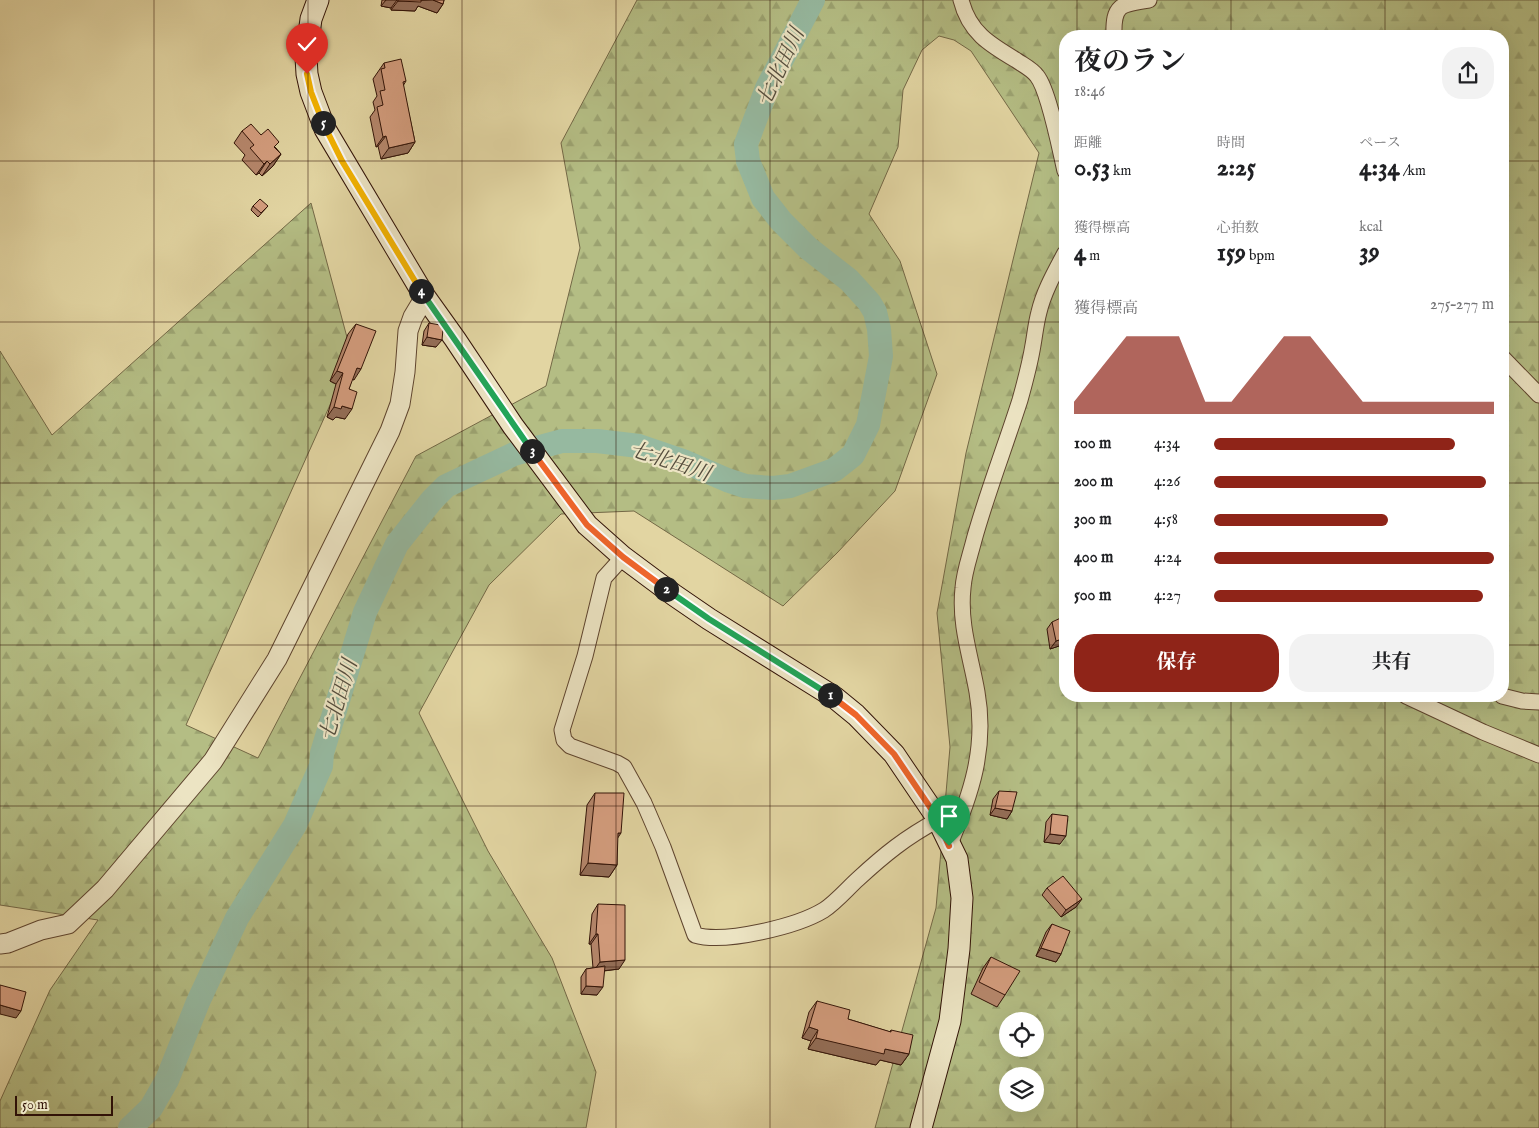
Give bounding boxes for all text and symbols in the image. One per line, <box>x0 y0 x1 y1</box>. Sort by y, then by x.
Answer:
water label: 七北田川 <box>751 22 812 111</box>
pin <box>286 23 328 74</box>
icon: check <box>293 30 321 58</box>
text: 夜のラン <box>1074 45 1186 80</box>
button: share <box>1442 47 1494 99</box>
text: 18:46 <box>1074 82 1105 102</box>
pin: 5 <box>310 110 336 136</box>
text: 5 <box>321 114 326 132</box>
text: 距離 <box>1074 134 1102 152</box>
text: 時間 <box>1217 134 1245 152</box>
text: ペース <box>1359 134 1401 152</box>
text: 0.53 <box>1074 152 1110 184</box>
text: 2:25 <box>1217 152 1256 184</box>
text: 4:34 <box>1359 152 1400 184</box>
text: km <box>1110 162 1131 180</box>
text: /km <box>1400 162 1426 180</box>
text: kcal <box>1359 218 1383 236</box>
text: 獲得標高 <box>1074 219 1130 237</box>
text: 心拍数 <box>1217 219 1259 237</box>
text: 39 <box>1359 236 1380 268</box>
text: 4 <box>1074 237 1086 269</box>
text: 159 <box>1217 237 1246 269</box>
text: m <box>1086 247 1100 265</box>
text: bpm <box>1246 247 1275 265</box>
pin: 4 <box>408 278 434 304</box>
text: 4 <box>418 282 425 300</box>
text: 275–277 m <box>1430 295 1494 315</box>
text: 獲得標高 <box>1074 299 1138 319</box>
text: 100 m <box>1074 434 1111 454</box>
text: 4:34 <box>1154 434 1180 454</box>
water label: 七北田川 <box>625 437 716 489</box>
pin: 3 <box>520 438 544 464</box>
text: 3 <box>530 442 535 460</box>
text: 200 m <box>1074 472 1113 492</box>
text: 4:26 <box>1154 472 1180 492</box>
text: 300 m <box>1074 510 1112 530</box>
text: 4:58 <box>1154 510 1178 530</box>
text: 400 m <box>1074 548 1113 568</box>
text: 4:24 <box>1154 548 1181 568</box>
pin: 2 <box>654 576 678 602</box>
text: 2 <box>663 580 670 598</box>
text: 500 m <box>1074 586 1111 606</box>
text: 4:27 <box>1154 586 1181 606</box>
button: 保存 <box>1074 634 1279 692</box>
button: 共有 <box>1289 634 1494 692</box>
water label: 七北田川 <box>314 654 365 745</box>
pin: 1 <box>818 682 842 708</box>
text: 1 <box>828 686 833 704</box>
pin <box>928 795 970 846</box>
icon: arrive <box>935 802 963 830</box>
map controls <box>999 1012 1044 1112</box>
button: locate <box>999 1012 1044 1057</box>
button: layers <box>999 1067 1044 1112</box>
scale bar <box>15 1093 112 1116</box>
text: 50 m <box>22 1096 48 1114</box>

